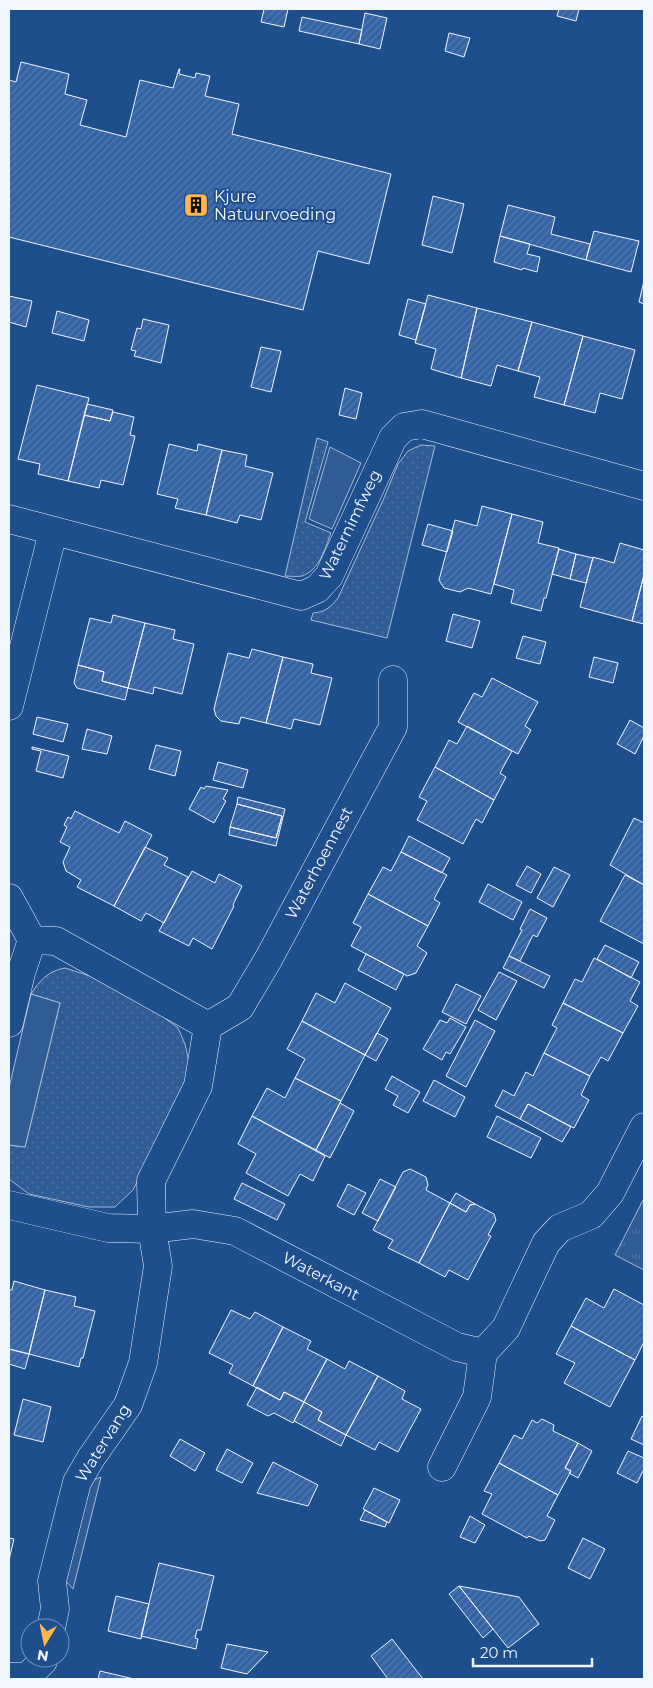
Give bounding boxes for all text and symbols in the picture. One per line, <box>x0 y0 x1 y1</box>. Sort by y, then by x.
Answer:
place label: Kjure Natuurvoeding <box>214 187 336 224</box>
building icon: Kjure Natuurvoeding <box>183 192 209 218</box>
street label: Waternimfweg <box>315 467 385 583</box>
street label: Waterhoennest <box>281 803 357 922</box>
street label: Waterkant <box>279 1248 363 1304</box>
street label: Watervang <box>72 1400 134 1486</box>
north arrow <box>20 1618 70 1668</box>
scale bar <box>473 1636 592 1668</box>
text: 20 m <box>480 1643 518 1662</box>
text: N <box>36 1646 50 1666</box>

